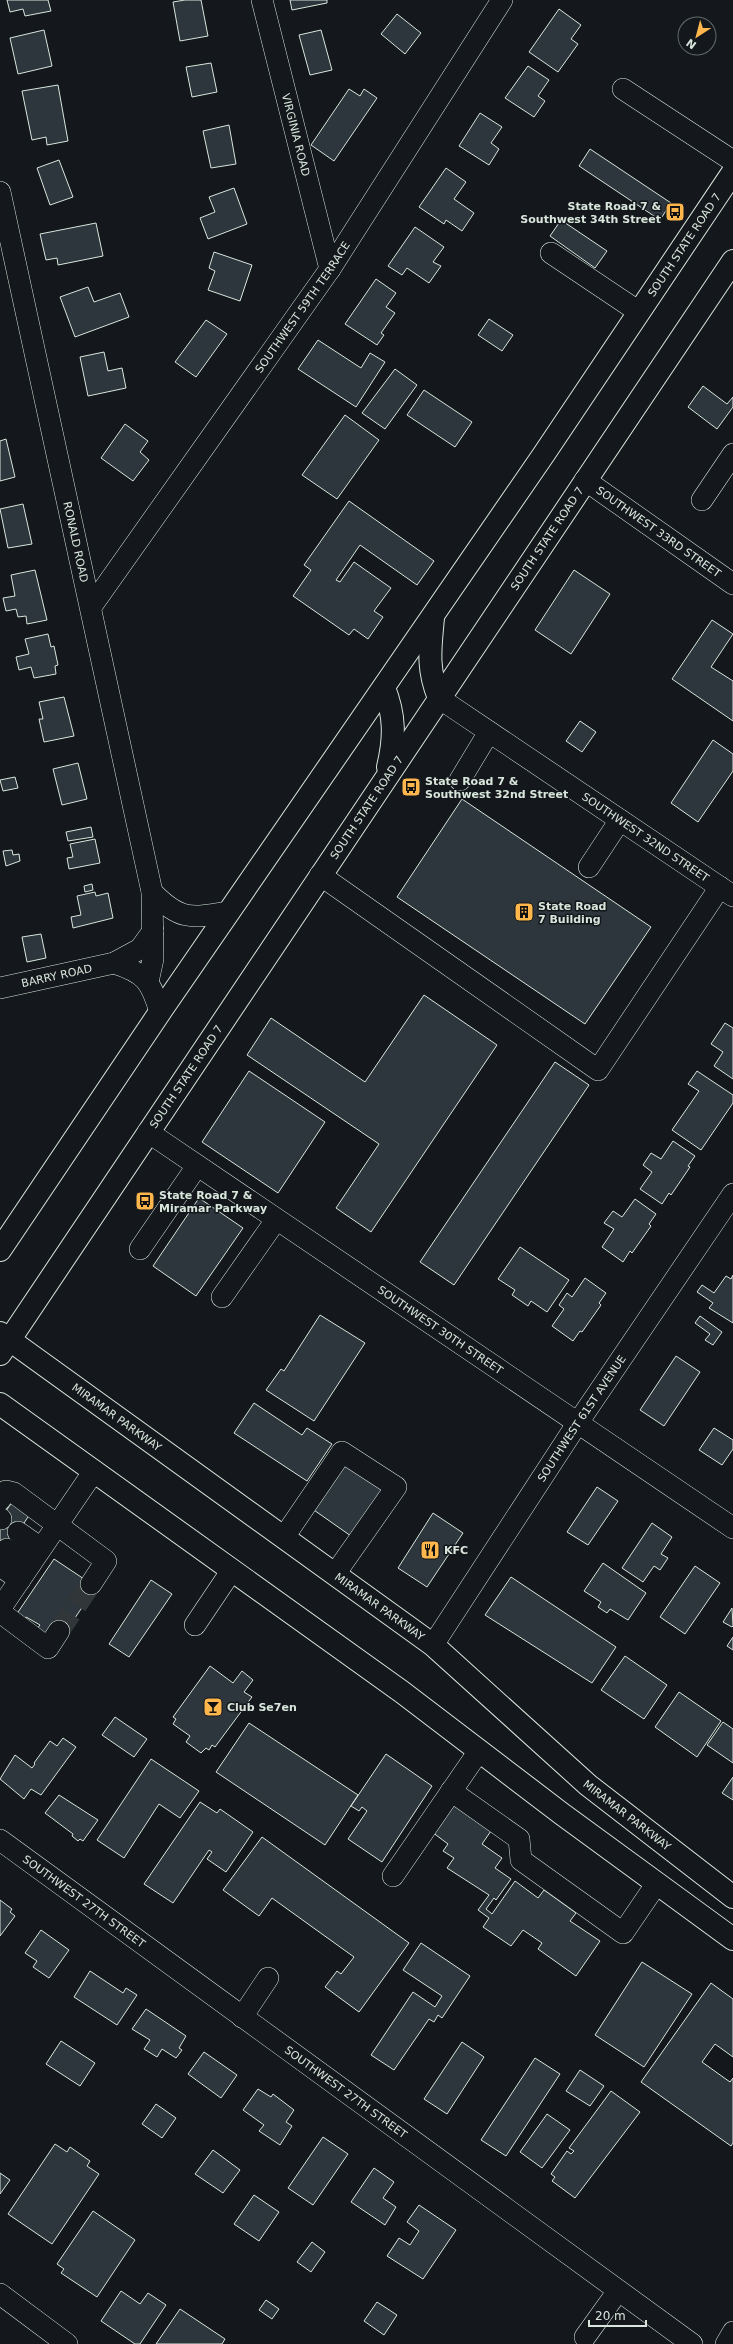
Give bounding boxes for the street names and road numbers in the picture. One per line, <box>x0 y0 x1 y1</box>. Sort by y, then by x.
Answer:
street label: VIRGINIA ROAD <box>279 92 312 178</box>
street label: SOUTH STATE ROAD 7 <box>645 191 724 299</box>
street label: SOUTHWEST 59TH TERRACE <box>253 239 353 375</box>
street label: SOUTHWEST 33RD STREET <box>593 484 723 581</box>
street label: SOUTH STATE ROAD 7 <box>508 485 587 593</box>
street label: RONALD ROAD <box>60 500 91 584</box>
street label: SOUTH STATE ROAD 7 <box>328 754 406 862</box>
street label: SOUTHWEST 32ND STREET <box>579 790 711 885</box>
street label: BARRY ROAD <box>20 962 93 990</box>
street label: SOUTH STATE ROAD 7 <box>147 1023 226 1131</box>
street label: SOUTHWEST 30TH STREET <box>375 1283 505 1377</box>
street label: SOUTHWEST 61ST AVENUE <box>535 1353 629 1484</box>
street label: MIRAMAR PARKWAY <box>69 1381 164 1454</box>
street label: MIRAMAR PARKWAY <box>332 1570 427 1644</box>
street label: MIRAMAR PARKWAY <box>580 1778 673 1854</box>
street label: SOUTHWEST 27TH STREET <box>20 1853 148 1951</box>
street label: SOUTHWEST 27TH STREET <box>282 2043 410 2141</box>

